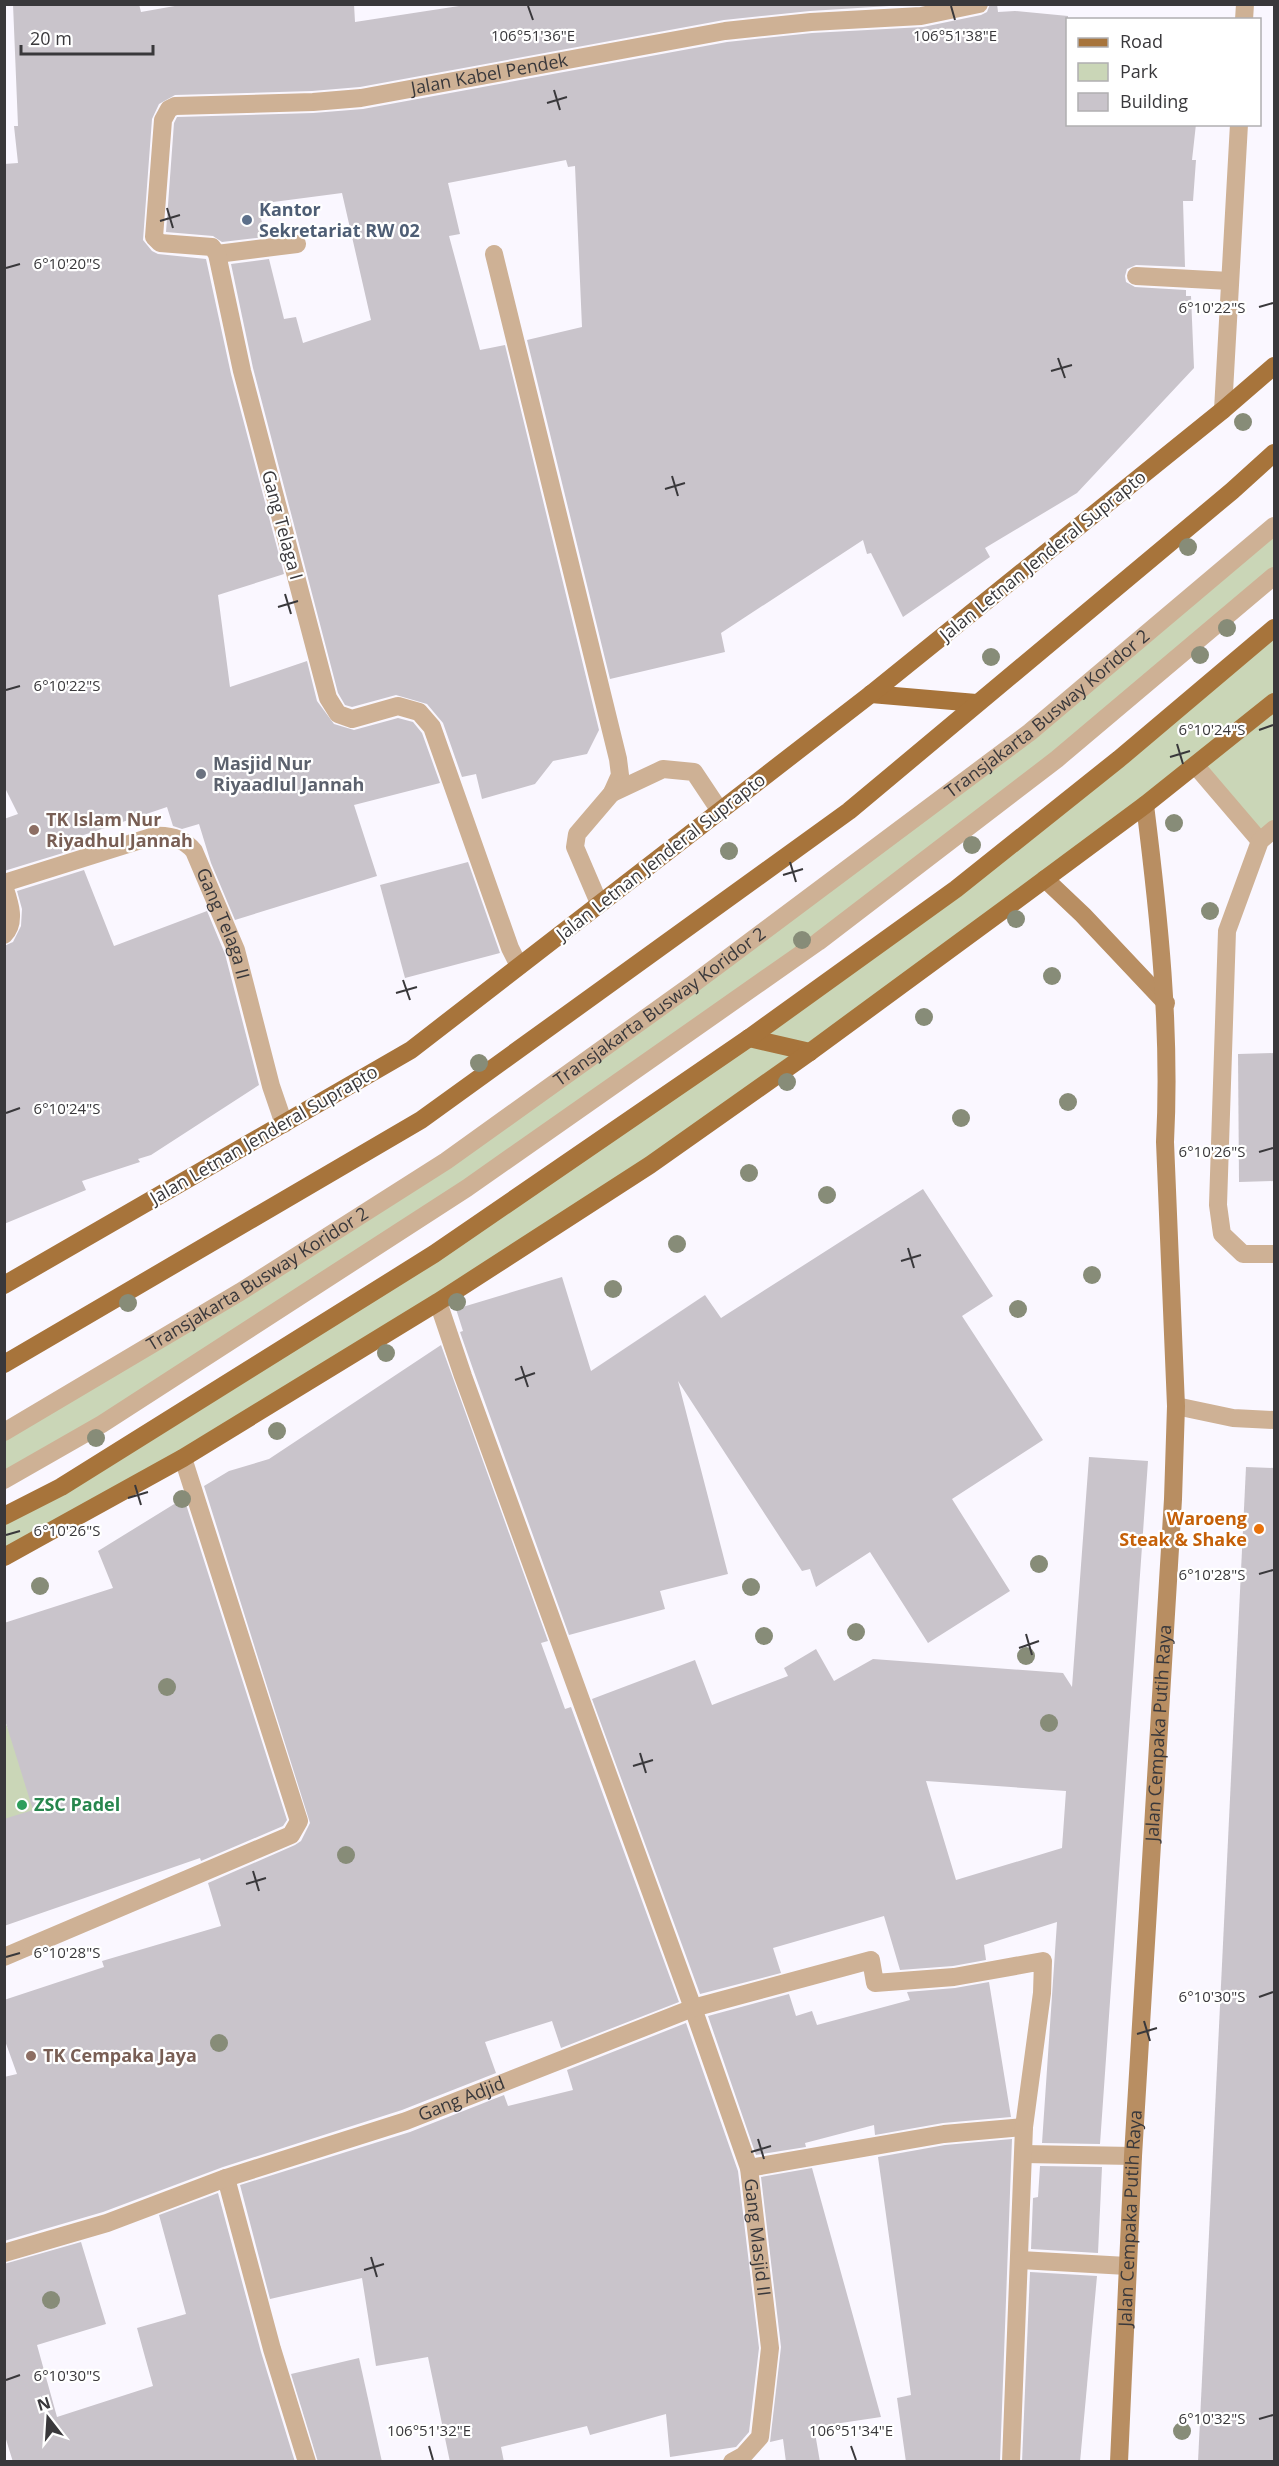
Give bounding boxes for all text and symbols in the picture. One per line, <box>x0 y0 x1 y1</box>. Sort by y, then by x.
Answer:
scale bar <box>21 18 153 56</box>
legend <box>1066 18 1261 126</box>
text: 106°51'36"E <box>491 25 575 45</box>
text: 106°51'38"E <box>913 25 997 45</box>
text: 20 m <box>30 26 72 50</box>
text: Road <box>1120 29 1163 53</box>
street label: Jalan Kabel Pendek <box>407 47 570 100</box>
text: Park <box>1120 59 1158 83</box>
text: Building <box>1120 89 1188 113</box>
place label: Kantor Sekretariat RW 02 <box>259 197 420 242</box>
marker: Kantor Sekretariat RW 02 <box>240 213 254 227</box>
text: 6°10'20"S <box>34 253 100 273</box>
text: 6°10'22"S <box>1179 297 1245 317</box>
street label: Jalan Letnan Jenderal Suprapto <box>933 464 1151 647</box>
street label: Gang Telaga I <box>257 467 309 582</box>
street label: Transjakarta Busway Koridor 2 <box>939 623 1154 803</box>
text: 6°10'22"S <box>34 675 100 695</box>
text: 6°10'24"S <box>1179 719 1245 739</box>
place label: Masjid Nur Riyaadlul Jannah <box>213 751 364 796</box>
marker: Masjid Nur Riyaadlul Jannah <box>194 767 208 781</box>
street label: Jalan Letnan Jenderal Suprapto <box>549 767 770 947</box>
place label: TK Islam Nur Riyadhul Jannah <box>46 807 193 852</box>
marker: TK Islam Nur Riyadhul Jannah <box>27 823 41 837</box>
street label: Gang Telaga II <box>192 864 256 982</box>
street label: Transjakarta Busway Koridor 2 <box>548 921 770 1091</box>
street label: Jalan Letnan Jenderal Suprapto <box>144 1059 382 1210</box>
text: 6°10'24"S <box>34 1098 100 1118</box>
text: 6°10'26"S <box>1179 1141 1245 1161</box>
street label: Transjakarta Busway Koridor 2 <box>142 1201 372 1356</box>
place label: Waroeng Steak & Shake <box>1119 1506 1247 1551</box>
text: 6°10'26"S <box>34 1520 100 1540</box>
marker: Waroeng Steak & Shake <box>1252 1522 1266 1536</box>
text: 6°10'28"S <box>1179 1564 1245 1584</box>
street label: Jalan Cempaka Putih Raya <box>1139 1624 1176 1844</box>
place label: ZSC Padel <box>34 1792 120 1816</box>
marker: ZSC Padel <box>15 1798 29 1812</box>
text: 6°10'28"S <box>34 1942 100 1962</box>
text: 6°10'30"S <box>1179 1986 1245 2006</box>
place label: TK Cempaka Jaya <box>43 2043 197 2067</box>
marker: TK Cempaka Jaya <box>24 2049 38 2063</box>
street label: Gang Adjid <box>414 2070 508 2126</box>
street label: Jalan Cempaka Putih Raya <box>1112 2109 1147 2329</box>
street label: Gang Masjid II <box>739 2177 777 2297</box>
text: 6°10'30"S <box>34 2365 100 2385</box>
north arrow <box>18 2388 78 2448</box>
text: N <box>34 2391 53 2416</box>
text: 6°10'32"S <box>1179 2408 1245 2428</box>
text: 106°51'32"E <box>387 2420 471 2440</box>
text: 106°51'34"E <box>809 2420 893 2440</box>

